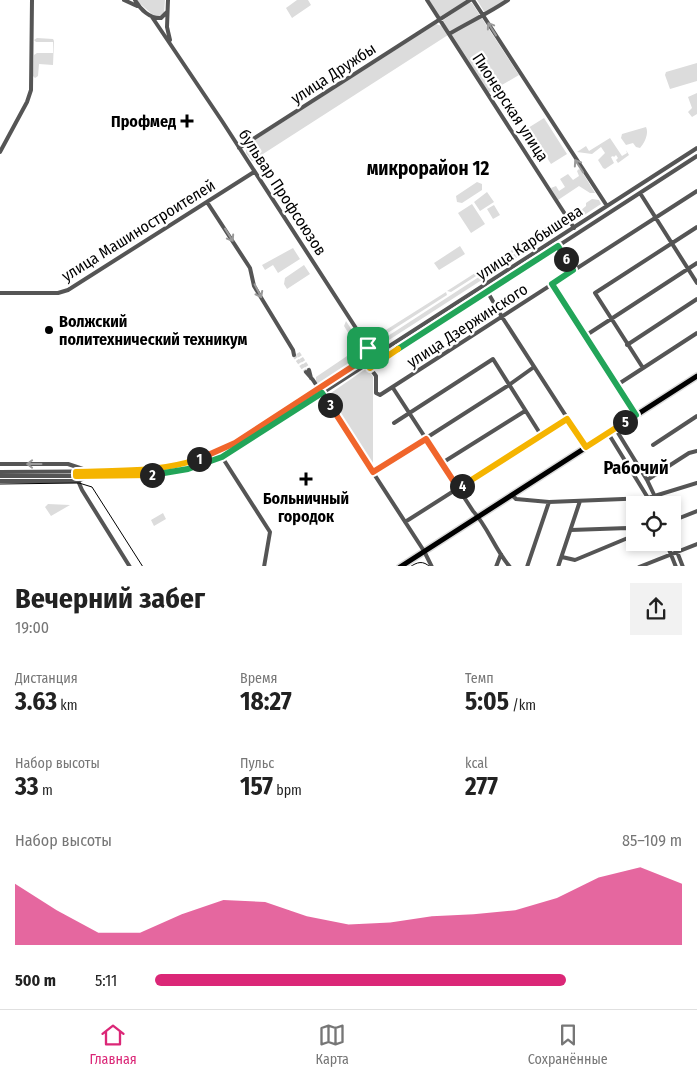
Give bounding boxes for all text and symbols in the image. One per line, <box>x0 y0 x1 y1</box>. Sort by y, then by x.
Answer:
one-way arrow <box>487 23 497 37</box>
street label: улица Дружбы <box>287 39 379 108</box>
street label: Пионерская улица <box>468 50 553 165</box>
place label: Профмед <box>111 112 176 131</box>
marker: Профмед <box>180 114 194 128</box>
street label: бульвар Профсоюзов <box>235 126 330 259</box>
district label: микрорайон 12 <box>367 157 490 180</box>
one-way arrow <box>574 160 584 174</box>
street label: улица Машиностроителей <box>58 175 219 286</box>
street label: улица Карбышева <box>473 201 586 284</box>
one-way arrow <box>224 228 234 242</box>
pin: 6 <box>554 246 578 272</box>
text: 6 <box>563 251 570 268</box>
street label: улица Дзержинского <box>403 279 531 372</box>
one-way arrow <box>254 283 263 298</box>
place label: Волжский политехнический техникум <box>59 312 248 349</box>
marker: Волжский политехнический техникум <box>43 324 55 336</box>
pin <box>347 327 389 369</box>
icon: arrive <box>354 334 382 362</box>
pin: 3 <box>318 392 342 418</box>
text: 3 <box>327 397 334 414</box>
pin: 5 <box>612 410 638 434</box>
text: 5 <box>622 414 629 431</box>
pin: 1 <box>186 446 212 472</box>
text: 1 <box>197 451 202 468</box>
district label: Рабочий <box>603 457 669 479</box>
one-way arrow <box>26 459 42 469</box>
pin: 2 <box>140 462 164 488</box>
text: 2 <box>149 467 156 484</box>
marker: Больничный городок <box>299 472 313 486</box>
pin: 4 <box>450 474 474 498</box>
text: 4 <box>459 478 466 495</box>
place label: Больничный городок <box>263 489 349 526</box>
map controls <box>626 496 681 551</box>
button: locate <box>626 496 681 551</box>
text: Вечерний забег <box>15 582 205 615</box>
button: share <box>630 583 682 635</box>
text: 19:00 <box>15 618 49 637</box>
text: Дистанция <box>15 670 78 687</box>
text: Время <box>240 670 277 687</box>
text: Темп <box>465 670 494 687</box>
text: 3.63 <box>15 687 57 717</box>
text: 18:27 <box>240 687 292 717</box>
text: 5:05 <box>465 687 509 717</box>
text: km <box>57 697 78 714</box>
text: /km <box>509 697 536 714</box>
text: Набор высоты <box>15 755 100 772</box>
text: Пульс <box>240 755 274 772</box>
text: kcal <box>465 755 488 772</box>
text: 33 <box>15 772 39 802</box>
text: 157 <box>240 772 273 802</box>
text: 277 <box>465 772 498 802</box>
text: m <box>39 782 53 799</box>
text: bpm <box>273 782 302 799</box>
text: Набор высоты <box>15 831 112 850</box>
text: 85–109 m <box>622 831 682 850</box>
text: 500 m <box>15 971 56 990</box>
text: 5:11 <box>95 971 117 990</box>
tab: Главная <box>89 1021 137 1068</box>
tab: Карта <box>316 1021 349 1068</box>
tab: Сохранённые <box>528 1021 608 1068</box>

